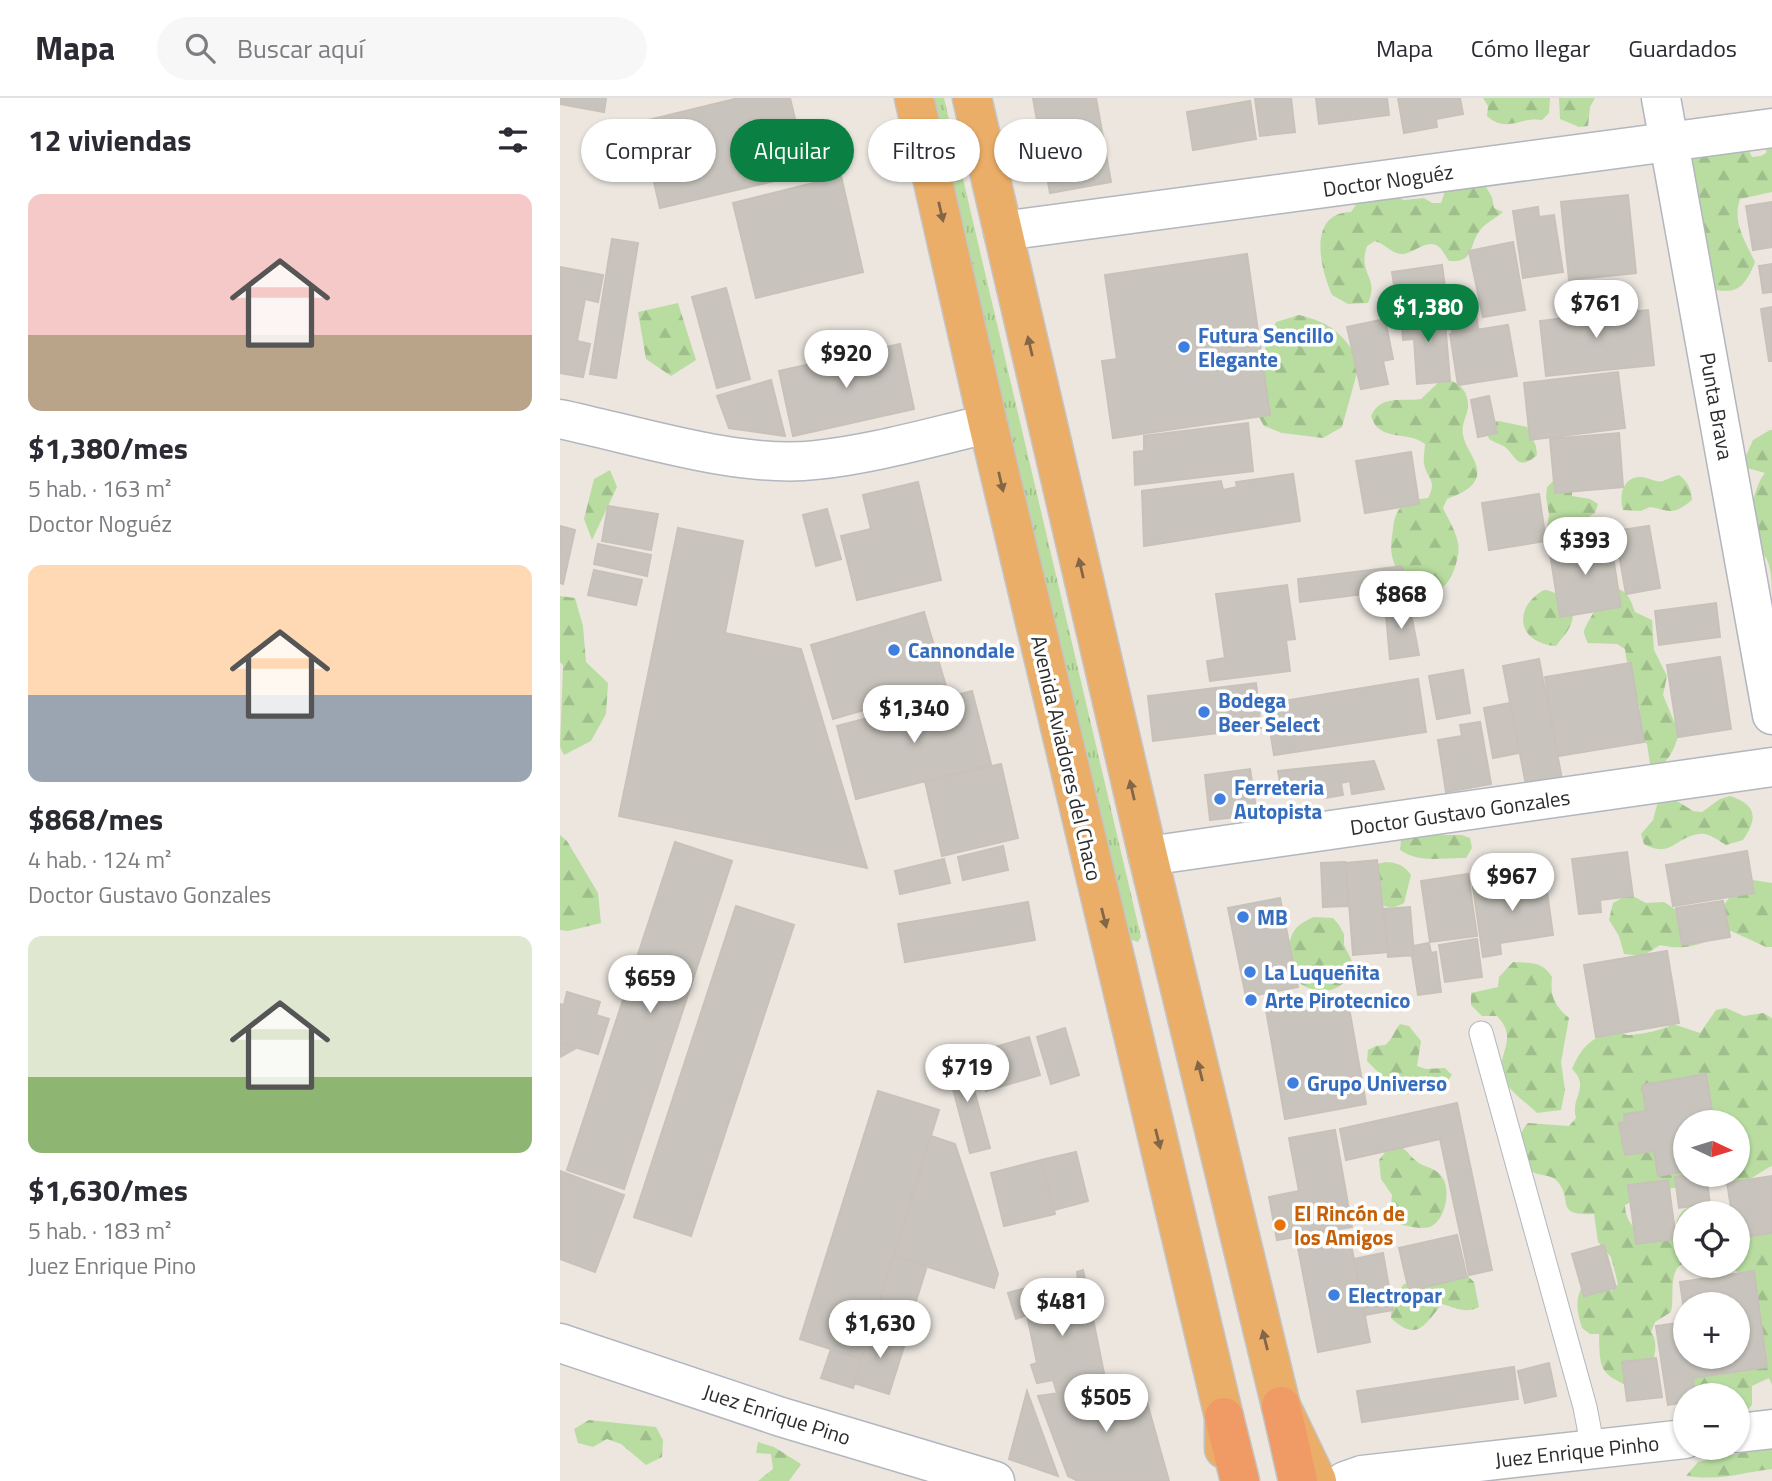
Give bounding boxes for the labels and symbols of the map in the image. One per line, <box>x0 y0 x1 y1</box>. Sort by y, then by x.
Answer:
street label: Doctor Noguéz <box>1321 155 1455 205</box>
one-way arrow <box>936 201 947 223</box>
pin: $761 <box>1555 280 1637 340</box>
pin: $1,380 <box>1371 285 1485 344</box>
place label: Futura Sencillo Elegante <box>1198 319 1334 375</box>
pin: $920 <box>805 330 887 390</box>
one-way arrow <box>1024 335 1035 357</box>
marker: Futura Sencillo Elegante <box>1176 339 1192 355</box>
street label: Punta Brava <box>1692 350 1742 463</box>
one-way arrow <box>996 471 1007 493</box>
pin: $393 <box>1544 518 1626 577</box>
one-way arrow <box>1075 557 1086 579</box>
pin: $868 <box>1360 572 1442 631</box>
street label: Avenida Aviadores del Chaco <box>1023 632 1111 884</box>
place label: Cannondale <box>908 634 1015 666</box>
marker: Cannondale <box>886 642 902 658</box>
place label: Bodega Beer Select <box>1218 684 1321 740</box>
pin: $1,340 <box>857 686 971 745</box>
marker: Bodega Beer Select <box>1196 704 1212 720</box>
place label: Ferreteria Autopista <box>1234 771 1324 827</box>
one-way arrow <box>1126 779 1137 801</box>
street label: Doctor Gustavo Gonzales <box>1348 781 1572 843</box>
marker: Ferreteria Autopista <box>1212 791 1228 807</box>
pin: $967 <box>1471 854 1553 913</box>
place label: MB <box>1257 901 1288 933</box>
one-way arrow <box>1099 907 1110 929</box>
marker: MB <box>1235 909 1251 925</box>
pin: $659 <box>609 956 691 1015</box>
place label: La Luqueñita <box>1264 956 1380 988</box>
marker: La Luqueñita <box>1242 964 1258 980</box>
place label: Arte Pirotecnico <box>1265 984 1410 1016</box>
marker: Arte Pirotecnico <box>1243 992 1259 1008</box>
pin: $719 <box>926 1044 1008 1104</box>
one-way arrow <box>1194 1060 1205 1082</box>
place label: Grupo Universo <box>1307 1067 1447 1099</box>
marker: Grupo Universo <box>1285 1075 1301 1091</box>
north arrow <box>1673 1110 1750 1186</box>
one-way arrow <box>1152 1128 1163 1150</box>
place label: El Rincón de los Amigos <box>1294 1197 1405 1253</box>
marker: El Rincón de los Amigos <box>1272 1217 1288 1233</box>
pin: $481 <box>1021 1278 1103 1338</box>
place label: Electropar <box>1348 1279 1442 1311</box>
marker: Electropar <box>1326 1287 1342 1303</box>
pin: $1,630 <box>823 1300 937 1360</box>
one-way arrow <box>1259 1329 1270 1351</box>
pin: $505 <box>1065 1374 1147 1434</box>
street label: Juez Enrique Pino <box>699 1375 855 1453</box>
street label: Juez Enrique Pinho <box>1493 1426 1661 1476</box>

